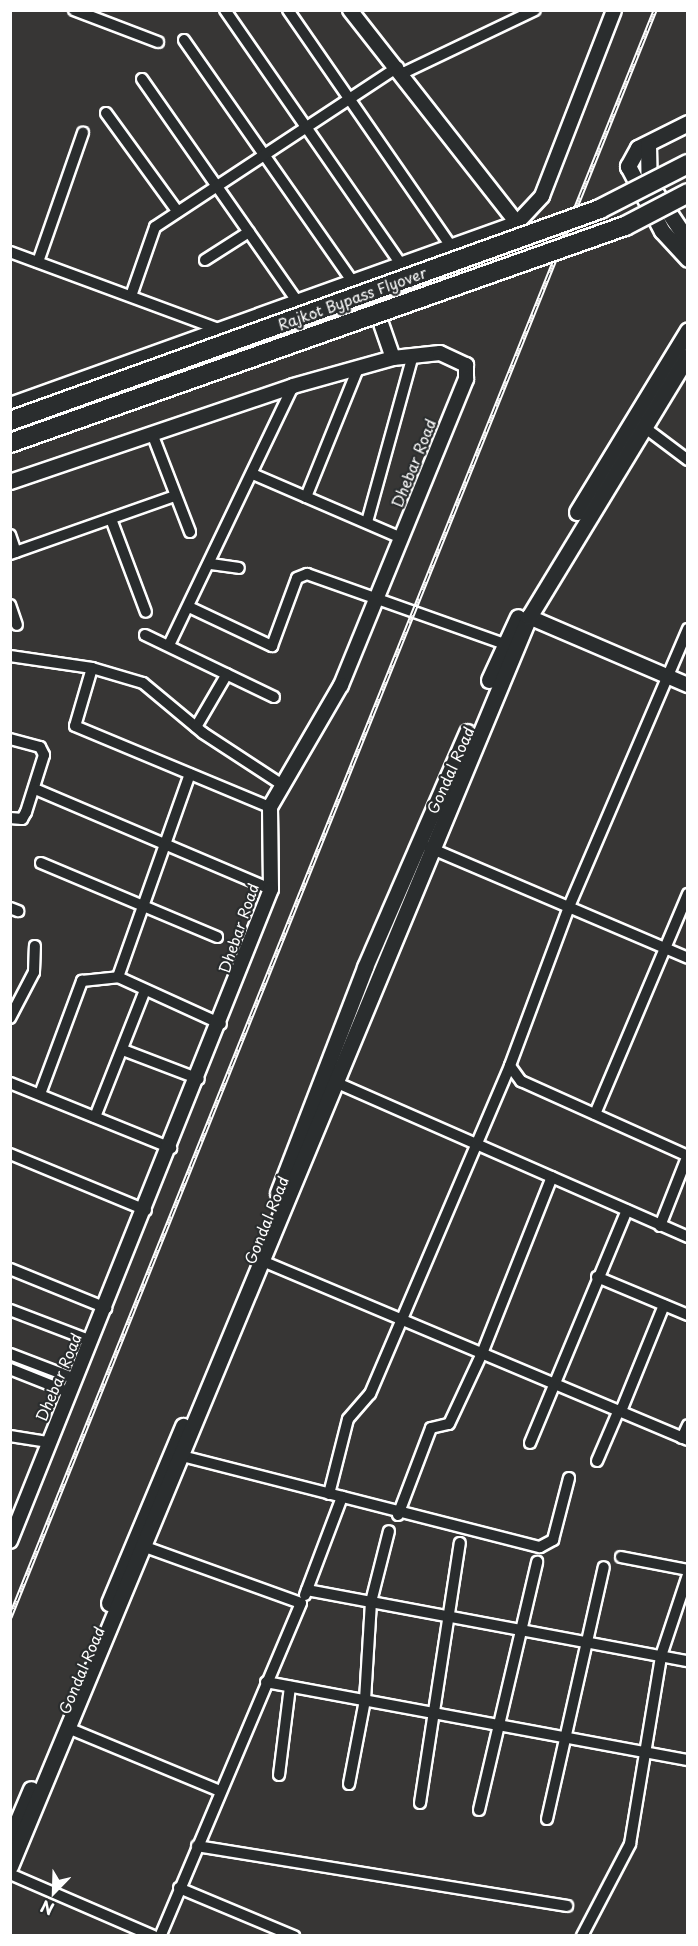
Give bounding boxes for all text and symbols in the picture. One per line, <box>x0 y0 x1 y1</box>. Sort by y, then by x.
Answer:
street label: Rajkot Bypass Flyover <box>274 262 430 334</box>
street label: Dhebar Road <box>387 416 439 510</box>
street label: Gondal Road <box>423 724 477 816</box>
street label: Dhebar Road <box>214 880 262 976</box>
street label: Gondal Road <box>240 1173 292 1267</box>
street label: Dhebar Road <box>31 1330 85 1424</box>
street label: Gondal Road <box>55 1624 107 1716</box>
north arrow <box>24 1862 84 1922</box>
text: N <box>36 1895 57 1922</box>

